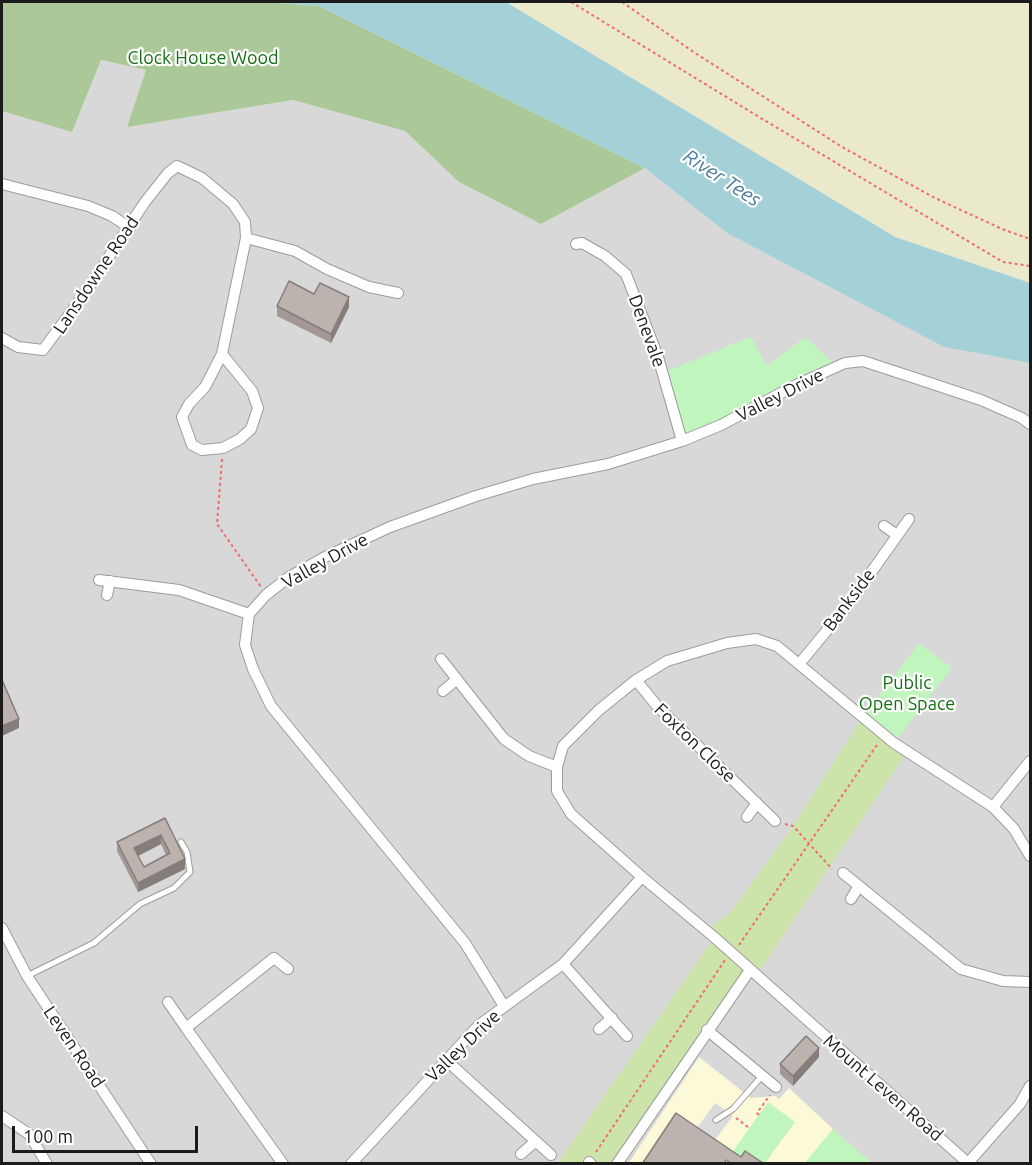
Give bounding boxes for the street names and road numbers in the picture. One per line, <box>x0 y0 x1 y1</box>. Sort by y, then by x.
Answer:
street label: Lansdowne Road <box>49 212 143 338</box>
street label: Denevale <box>624 292 670 370</box>
street label: Valley Drive <box>733 364 827 426</box>
street label: Valley Drive <box>278 529 372 593</box>
street label: Bankside <box>818 564 880 636</box>
street label: Foxton Close <box>650 699 740 787</box>
street label: Leven Road <box>39 1002 109 1092</box>
street label: Valley Drive <box>421 1005 505 1087</box>
street label: Mount Leven Road <box>819 1030 947 1146</box>

